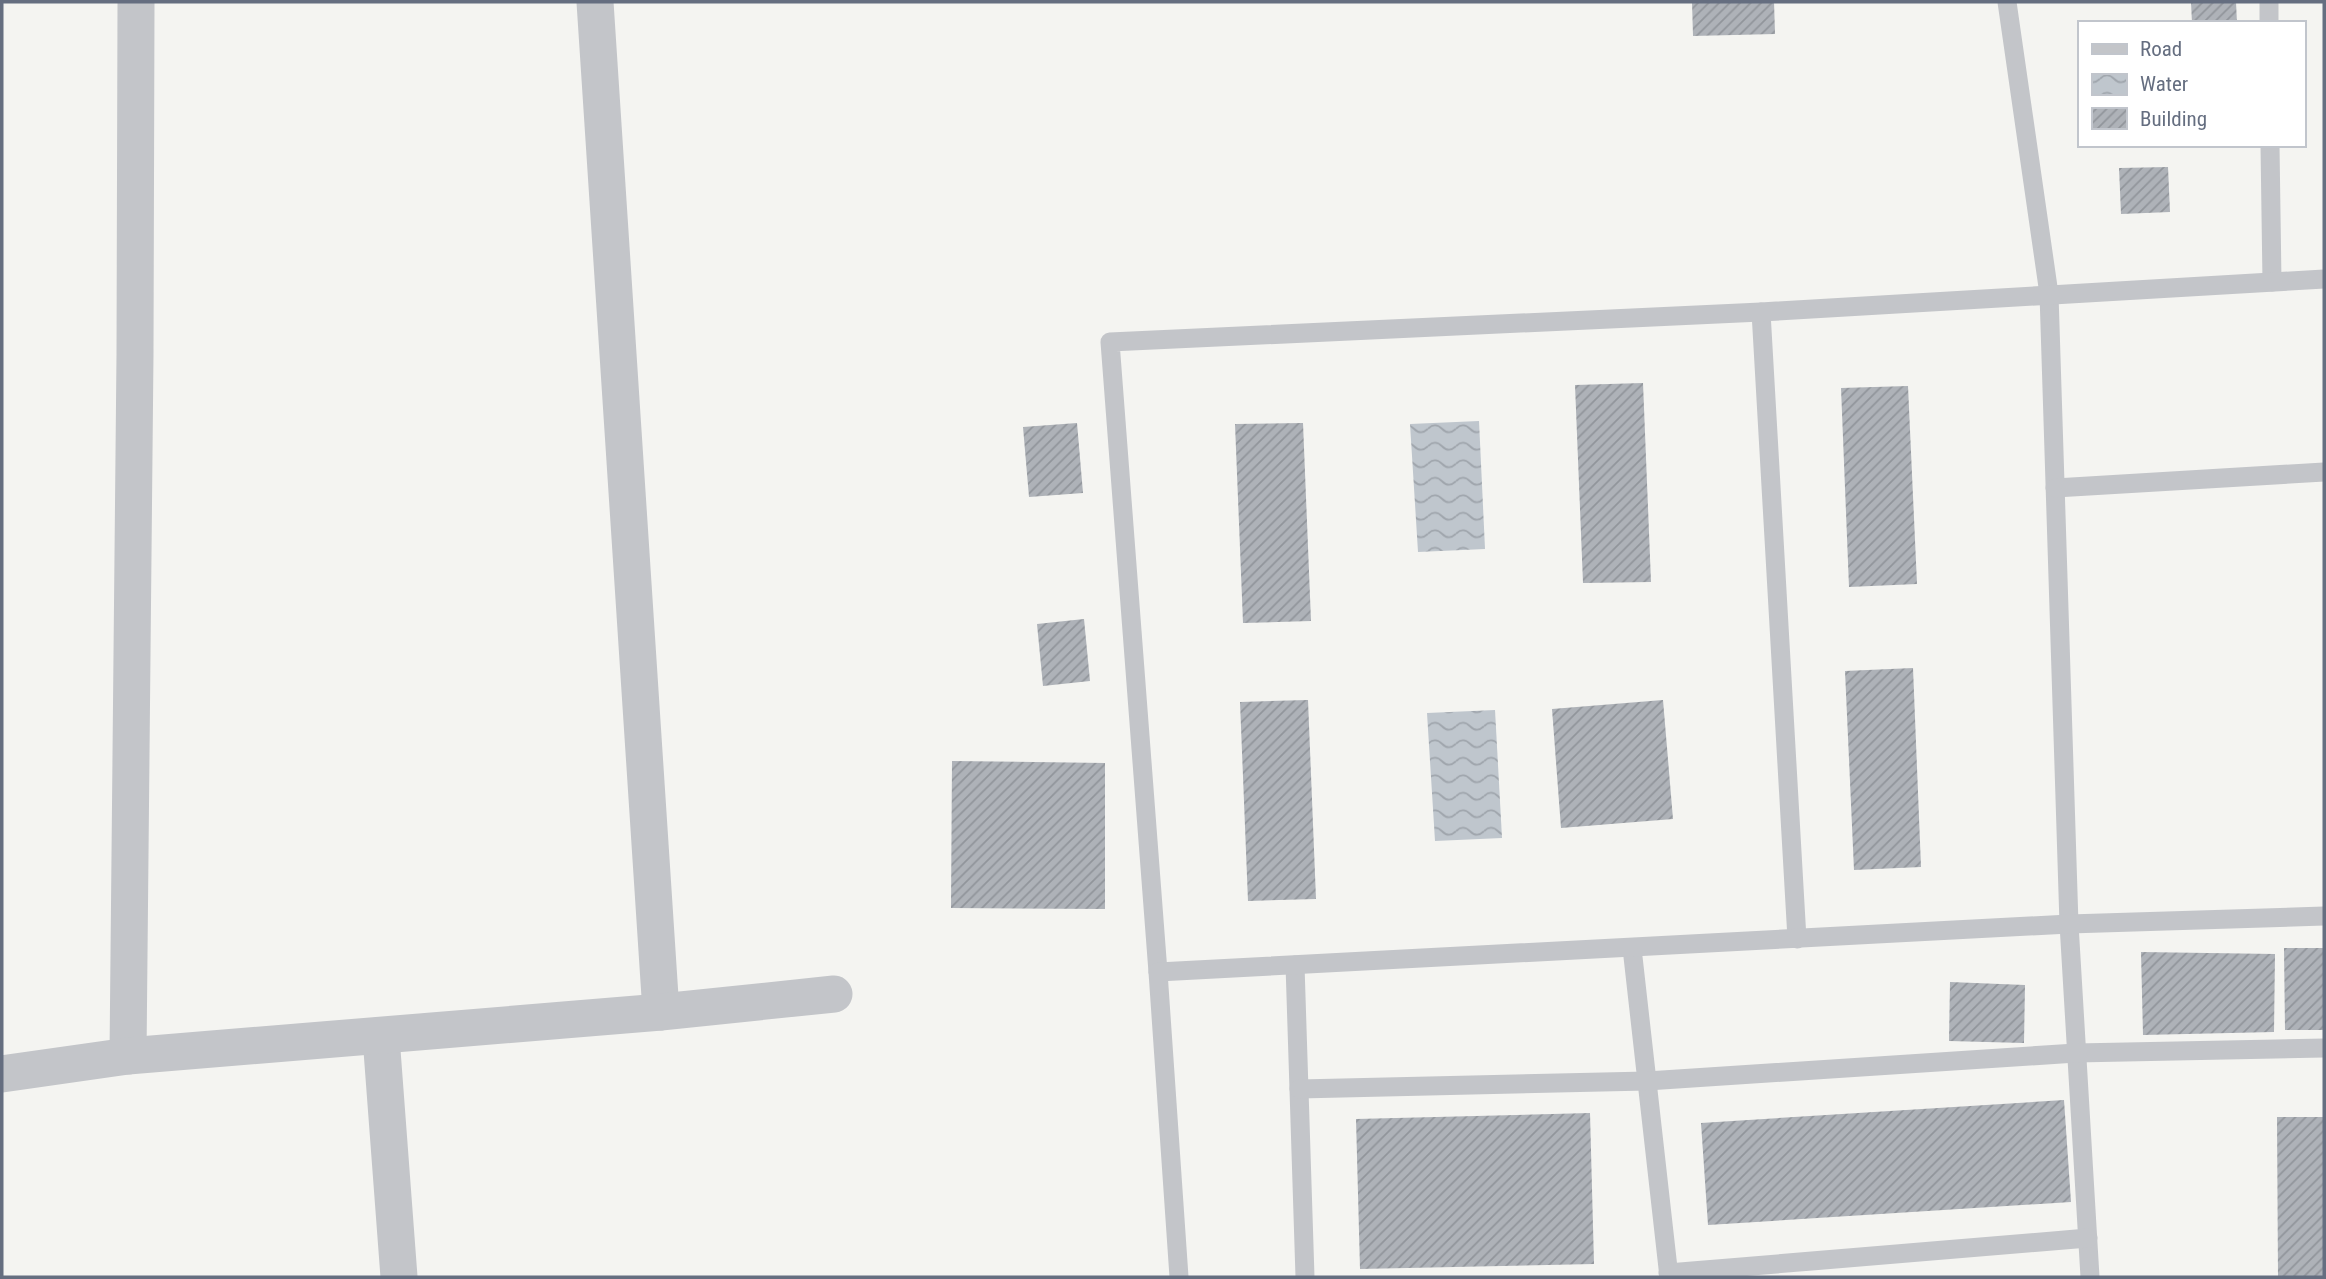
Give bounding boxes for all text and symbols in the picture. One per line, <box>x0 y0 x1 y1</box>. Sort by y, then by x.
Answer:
legend <box>2078 21 2305 147</box>
text: Road <box>2140 37 2182 61</box>
text: Water <box>2140 72 2188 96</box>
text: Building <box>2140 107 2207 131</box>

